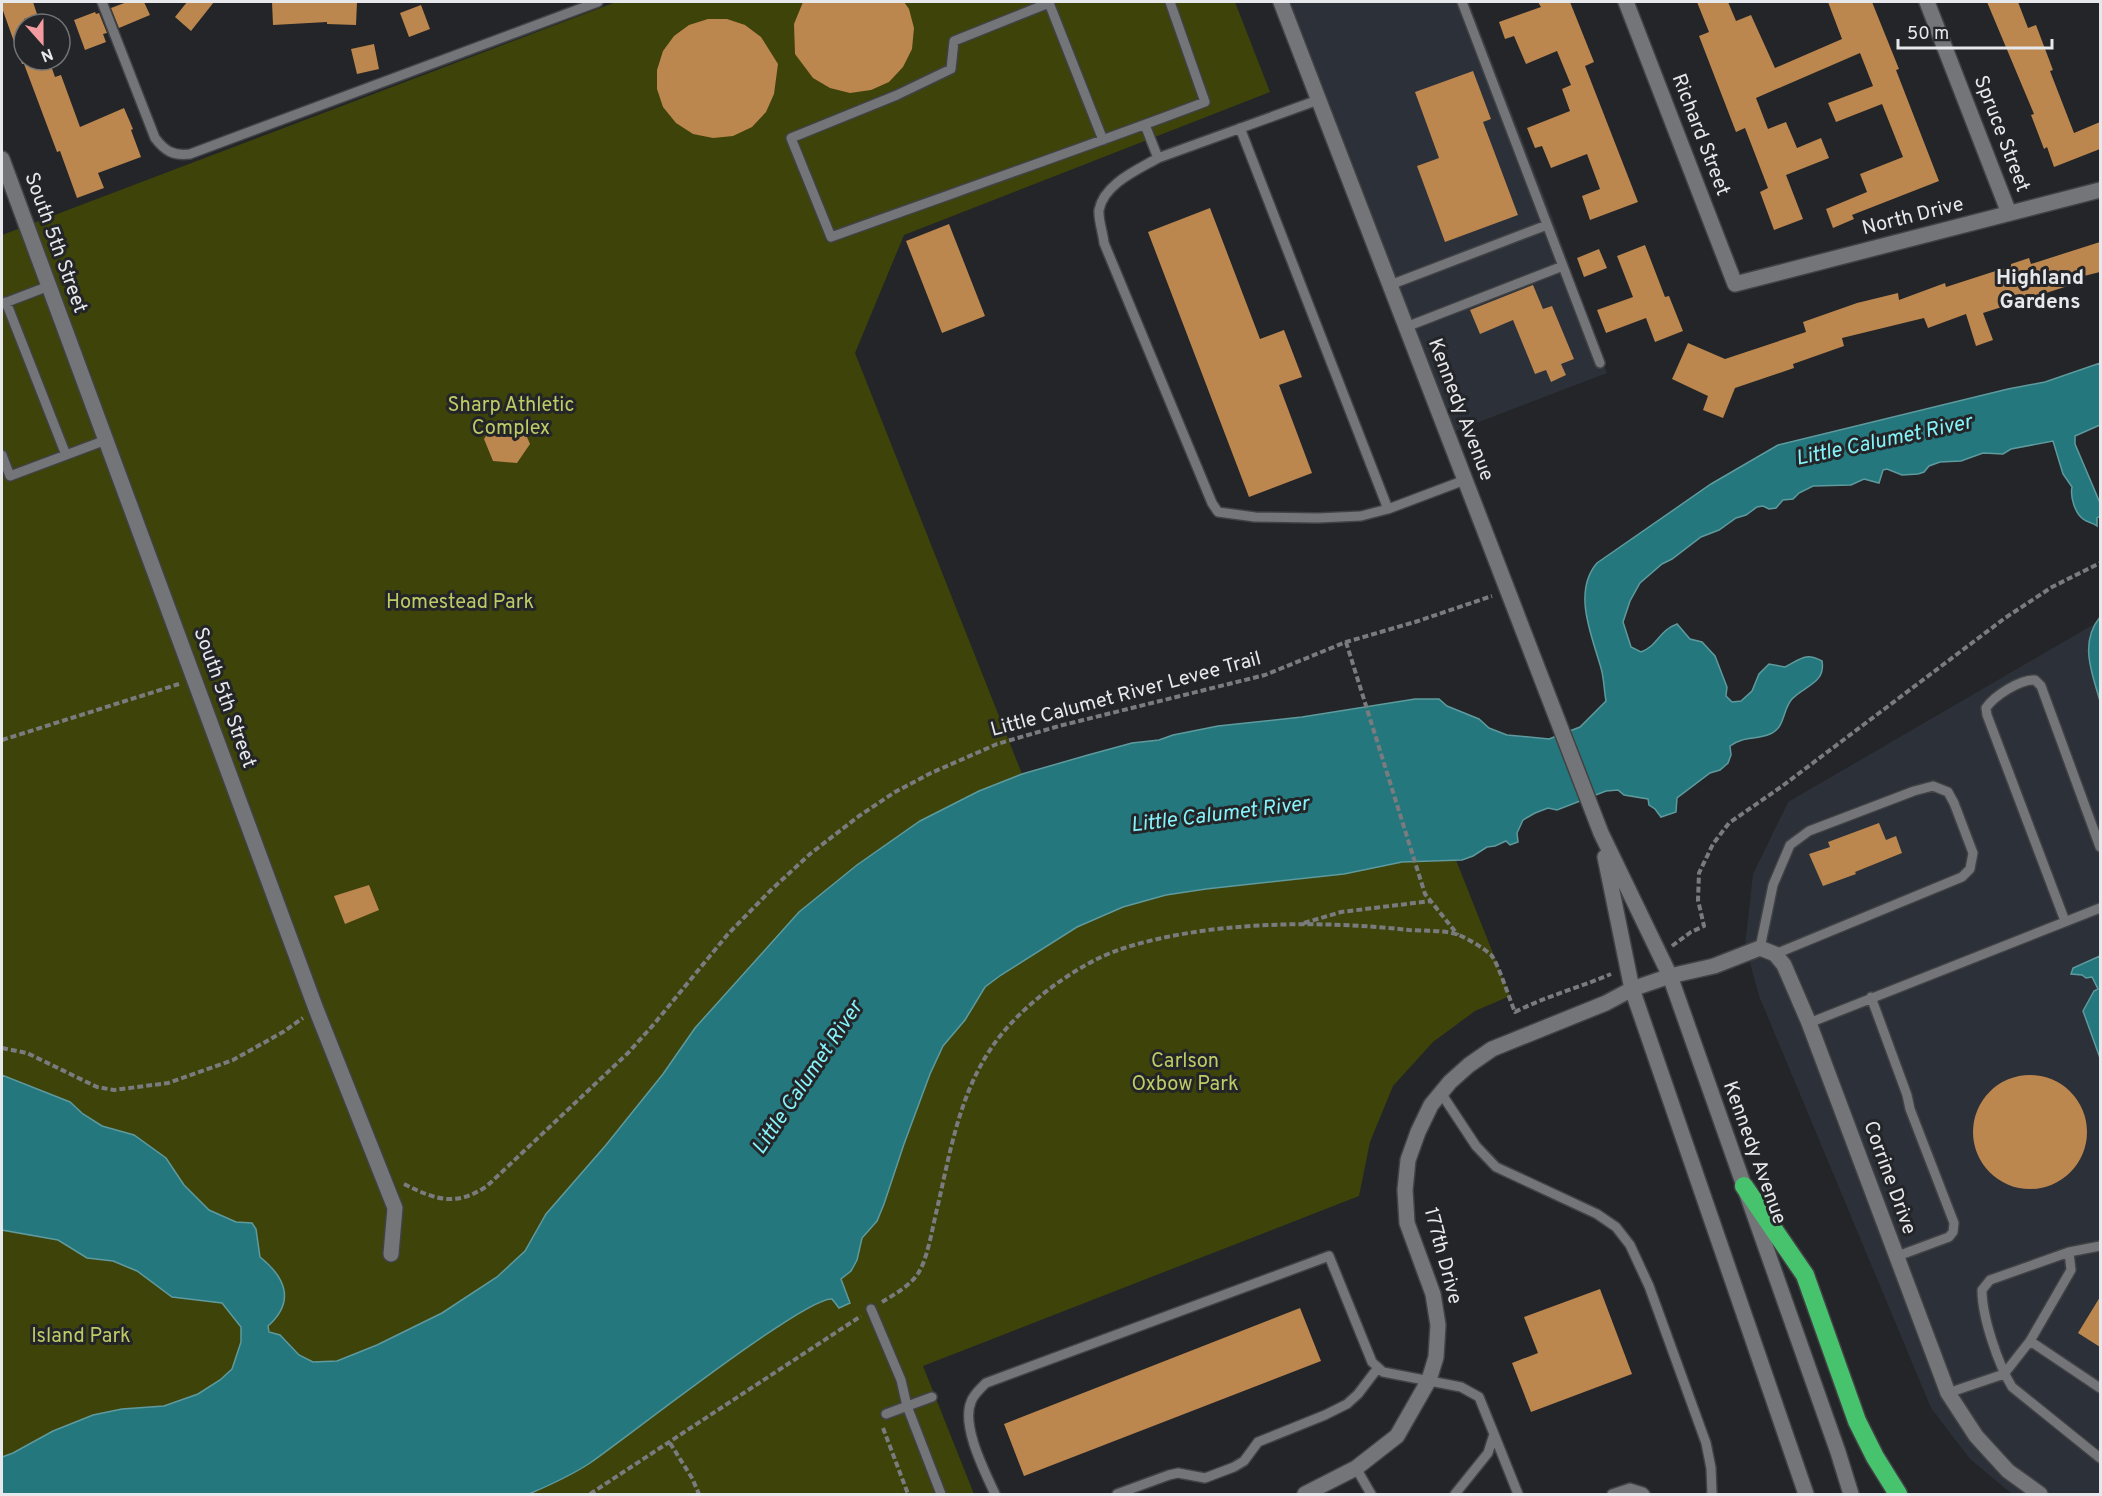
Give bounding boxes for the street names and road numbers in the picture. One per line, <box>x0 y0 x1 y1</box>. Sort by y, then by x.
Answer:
street label: Richard Street <box>1665 70 1735 200</box>
street label: Spruce Street <box>1967 72 2035 196</box>
street label: South 5th Street <box>18 169 92 317</box>
street label: North Drive <box>1859 192 1967 242</box>
street label: Kennedy Avenue <box>1421 335 1499 485</box>
street label: South 5th Street <box>187 624 261 772</box>
street label: Little Calumet River Levee Trail <box>988 646 1264 744</box>
street label: Kennedy Avenue <box>1716 1078 1792 1228</box>
street label: Corrine Drive <box>1856 1118 1922 1238</box>
street label: 177th Drive <box>1417 1205 1467 1307</box>

